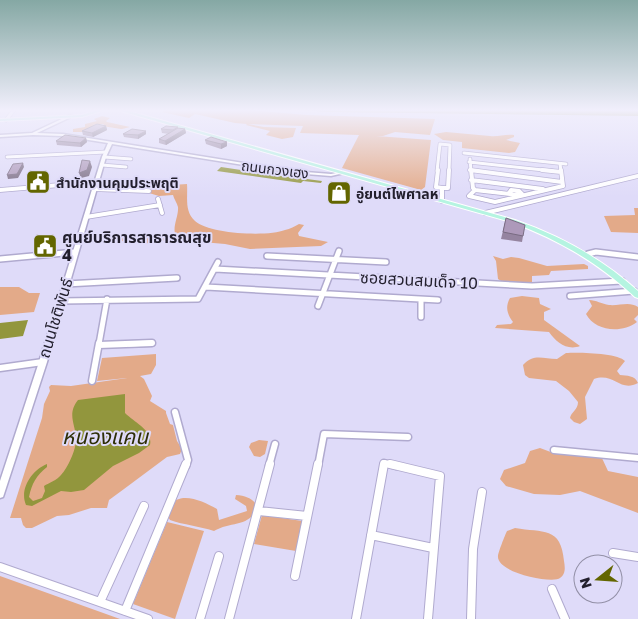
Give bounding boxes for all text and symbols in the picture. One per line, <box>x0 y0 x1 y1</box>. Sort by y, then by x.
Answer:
street label: ถนนกวงเฮง <box>240 156 310 182</box>
public building icon: สำนักงานคุมประพฤติ <box>25 169 51 195</box>
place label: สำนักงานคุมประพฤติ <box>56 174 179 191</box>
shop icon: อู่ยนต์ไพศาลห <box>326 180 352 206</box>
place label: อู่ยนต์ไพศาลห <box>356 185 438 204</box>
place label: ศูนย์บริการสาธารณสุข 4 <box>62 227 211 265</box>
public building icon: ศูนย์บริการสาธารณสุข 4 <box>32 233 58 259</box>
street label: ซอยสวนสมเด็จ 10 <box>360 267 478 293</box>
street label: ถนนโชติพันธ์ <box>33 275 77 360</box>
water label: หนองแคน <box>62 423 149 449</box>
north arrow <box>573 554 623 604</box>
text: N <box>575 575 595 591</box>

